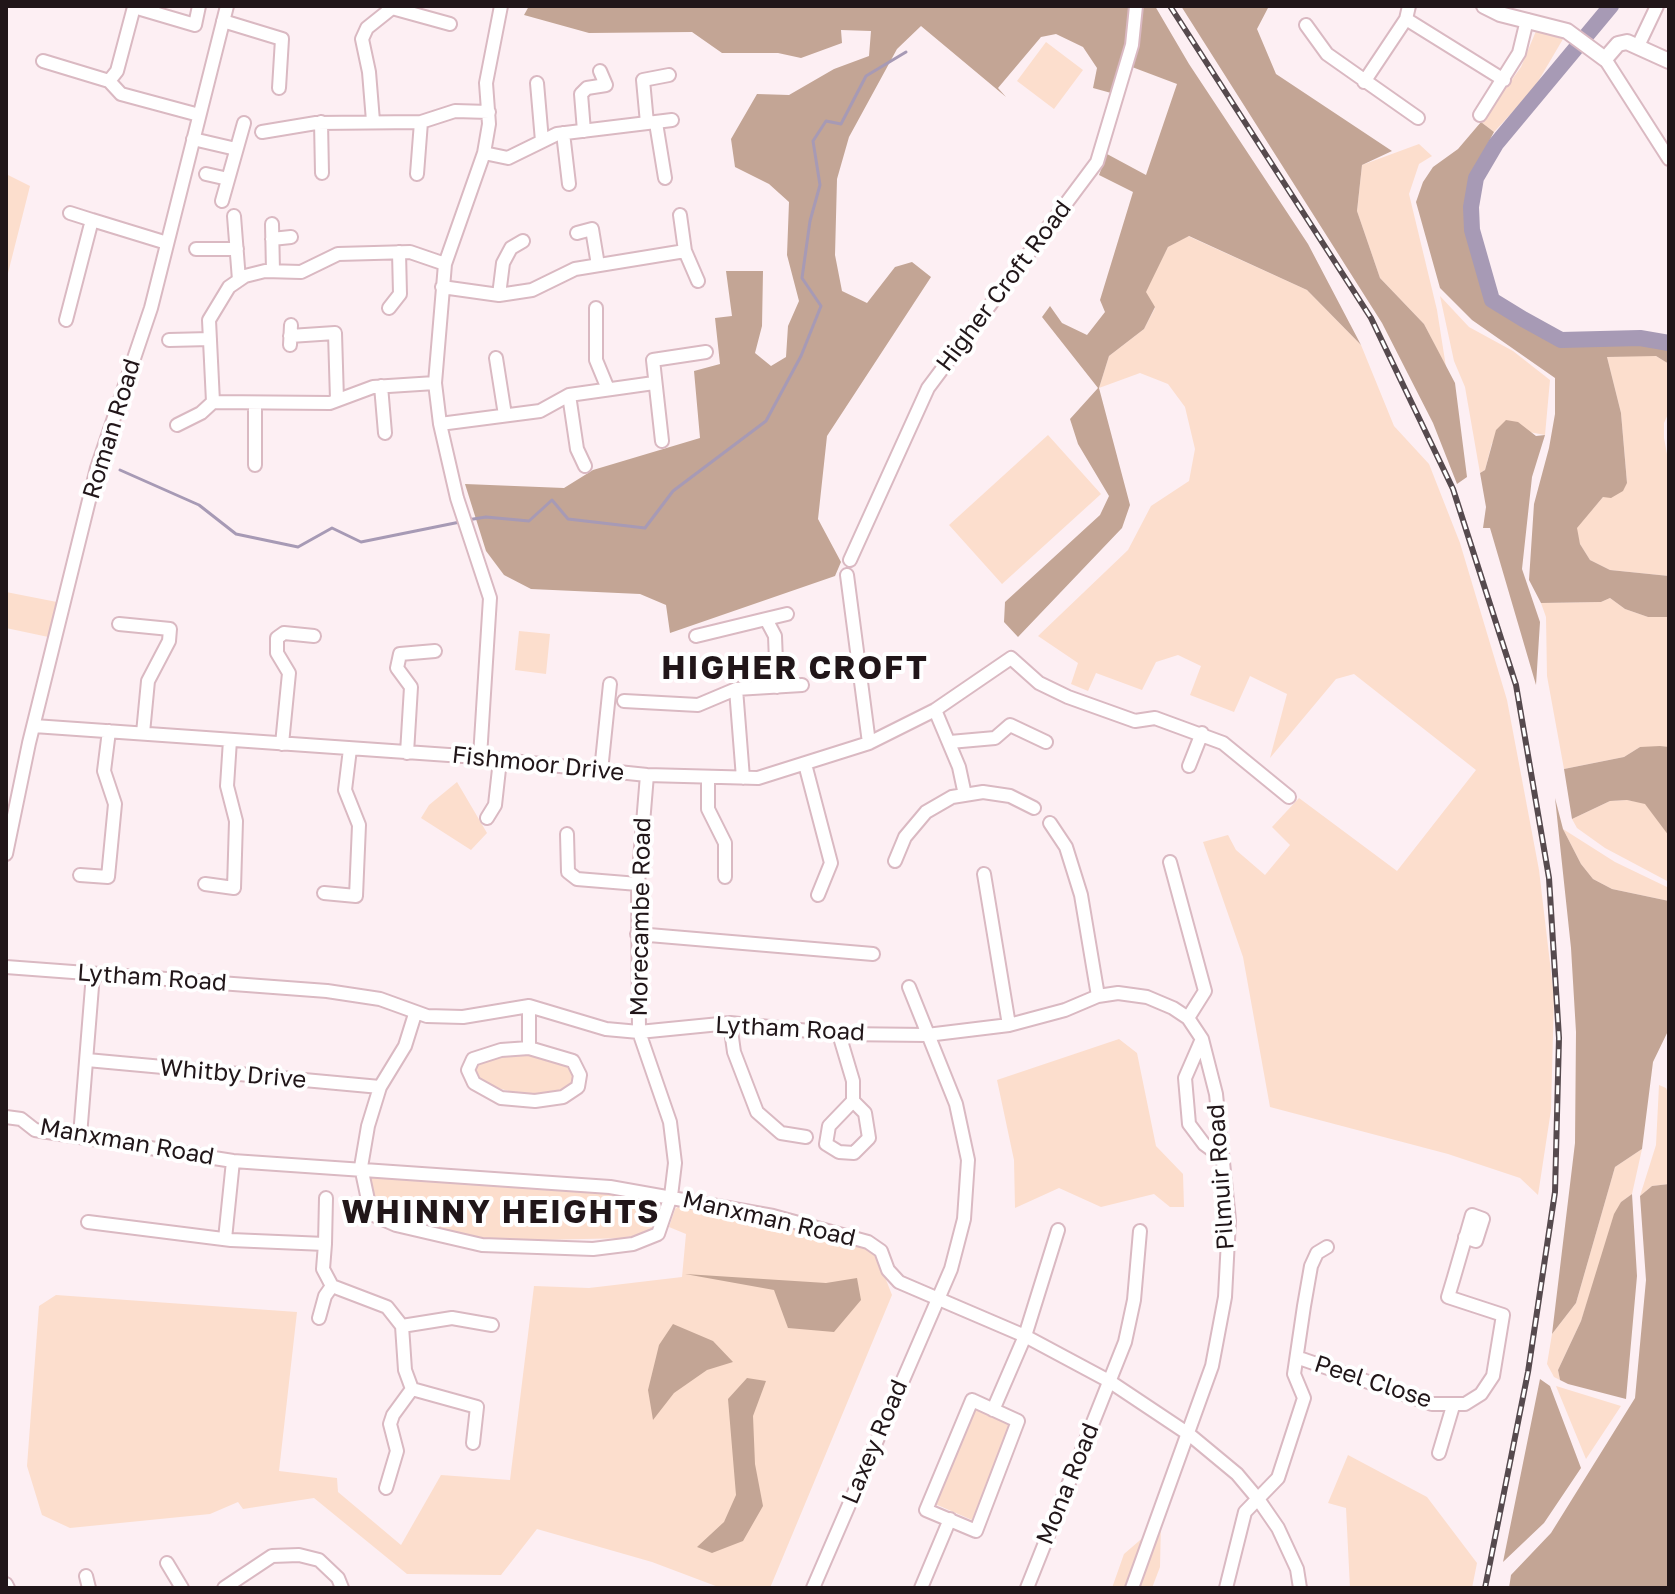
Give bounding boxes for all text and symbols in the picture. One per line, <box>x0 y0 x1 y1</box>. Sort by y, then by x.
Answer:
street label: Higher Croft Road <box>930 195 1078 377</box>
street label: Roman Road <box>77 356 147 502</box>
district label: HIGHER CROFT <box>661 650 929 688</box>
street label: Fishmoor Drive <box>450 741 626 787</box>
street label: Morecambe Road <box>625 817 657 1017</box>
street label: Lytham Road <box>76 958 228 998</box>
street label: Lytham Road <box>714 1011 866 1047</box>
street label: Whitby Drive <box>159 1053 307 1095</box>
street label: Pilmuir Road <box>1202 1103 1240 1251</box>
street label: Manxman Road <box>38 1112 216 1172</box>
street label: Manxman Road <box>680 1185 858 1253</box>
district label: WHINNY HEIGHTS <box>342 1194 660 1232</box>
street label: Peel Close <box>1311 1349 1435 1415</box>
street label: Laxey Road <box>836 1376 914 1508</box>
street label: Mona Road <box>1031 1419 1105 1549</box>

